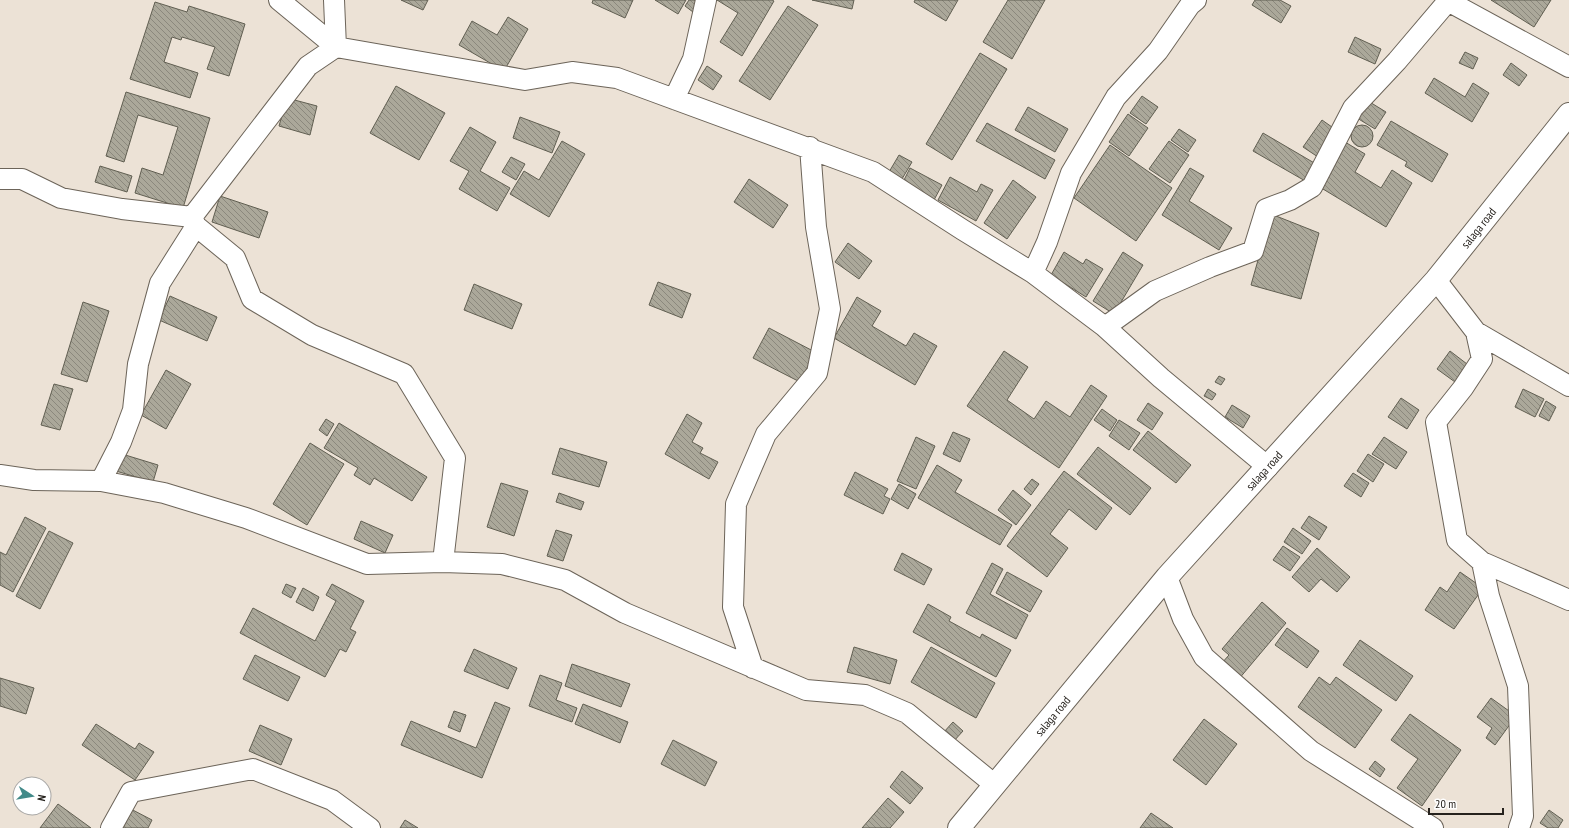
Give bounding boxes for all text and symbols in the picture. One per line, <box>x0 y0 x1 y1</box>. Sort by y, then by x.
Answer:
street label: salaga road <box>1457 204 1499 251</box>
street label: salaga road <box>1242 448 1285 493</box>
street label: salaga road <box>1031 692 1073 739</box>
north arrow <box>12 776 52 816</box>
scale bar <box>1429 790 1503 816</box>
text: N <box>34 794 49 802</box>
text: 20 m <box>1435 796 1456 811</box>

